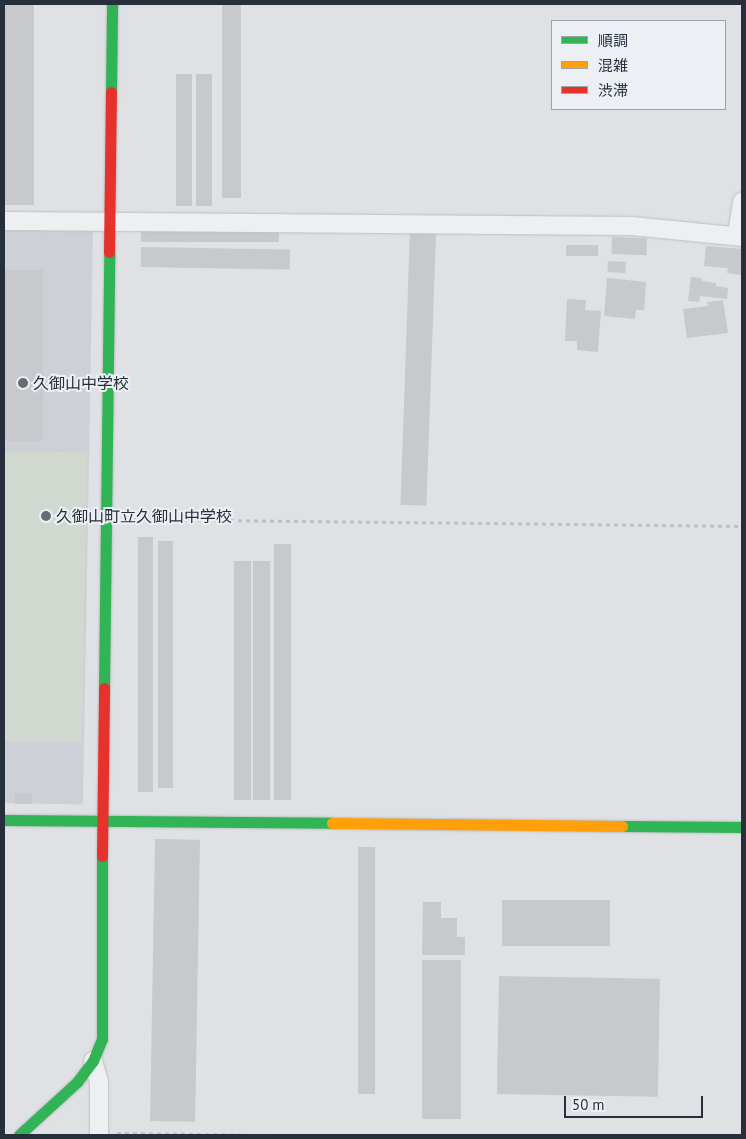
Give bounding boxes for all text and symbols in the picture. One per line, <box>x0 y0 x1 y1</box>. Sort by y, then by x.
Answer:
legend <box>551 20 726 110</box>
text: 順調 <box>598 31 628 50</box>
text: 混雑 <box>598 56 628 75</box>
text: 渋滞 <box>598 81 628 100</box>
place label: 久御山中学校 <box>33 373 129 393</box>
marker: 久御山中学校 <box>17 377 29 389</box>
place label: 久御山町立久御山中学校 <box>56 506 232 526</box>
marker: 久御山町立久御山中学校 <box>40 510 52 522</box>
scale bar <box>566 1086 705 1118</box>
text: 50 m <box>572 1095 605 1114</box>

